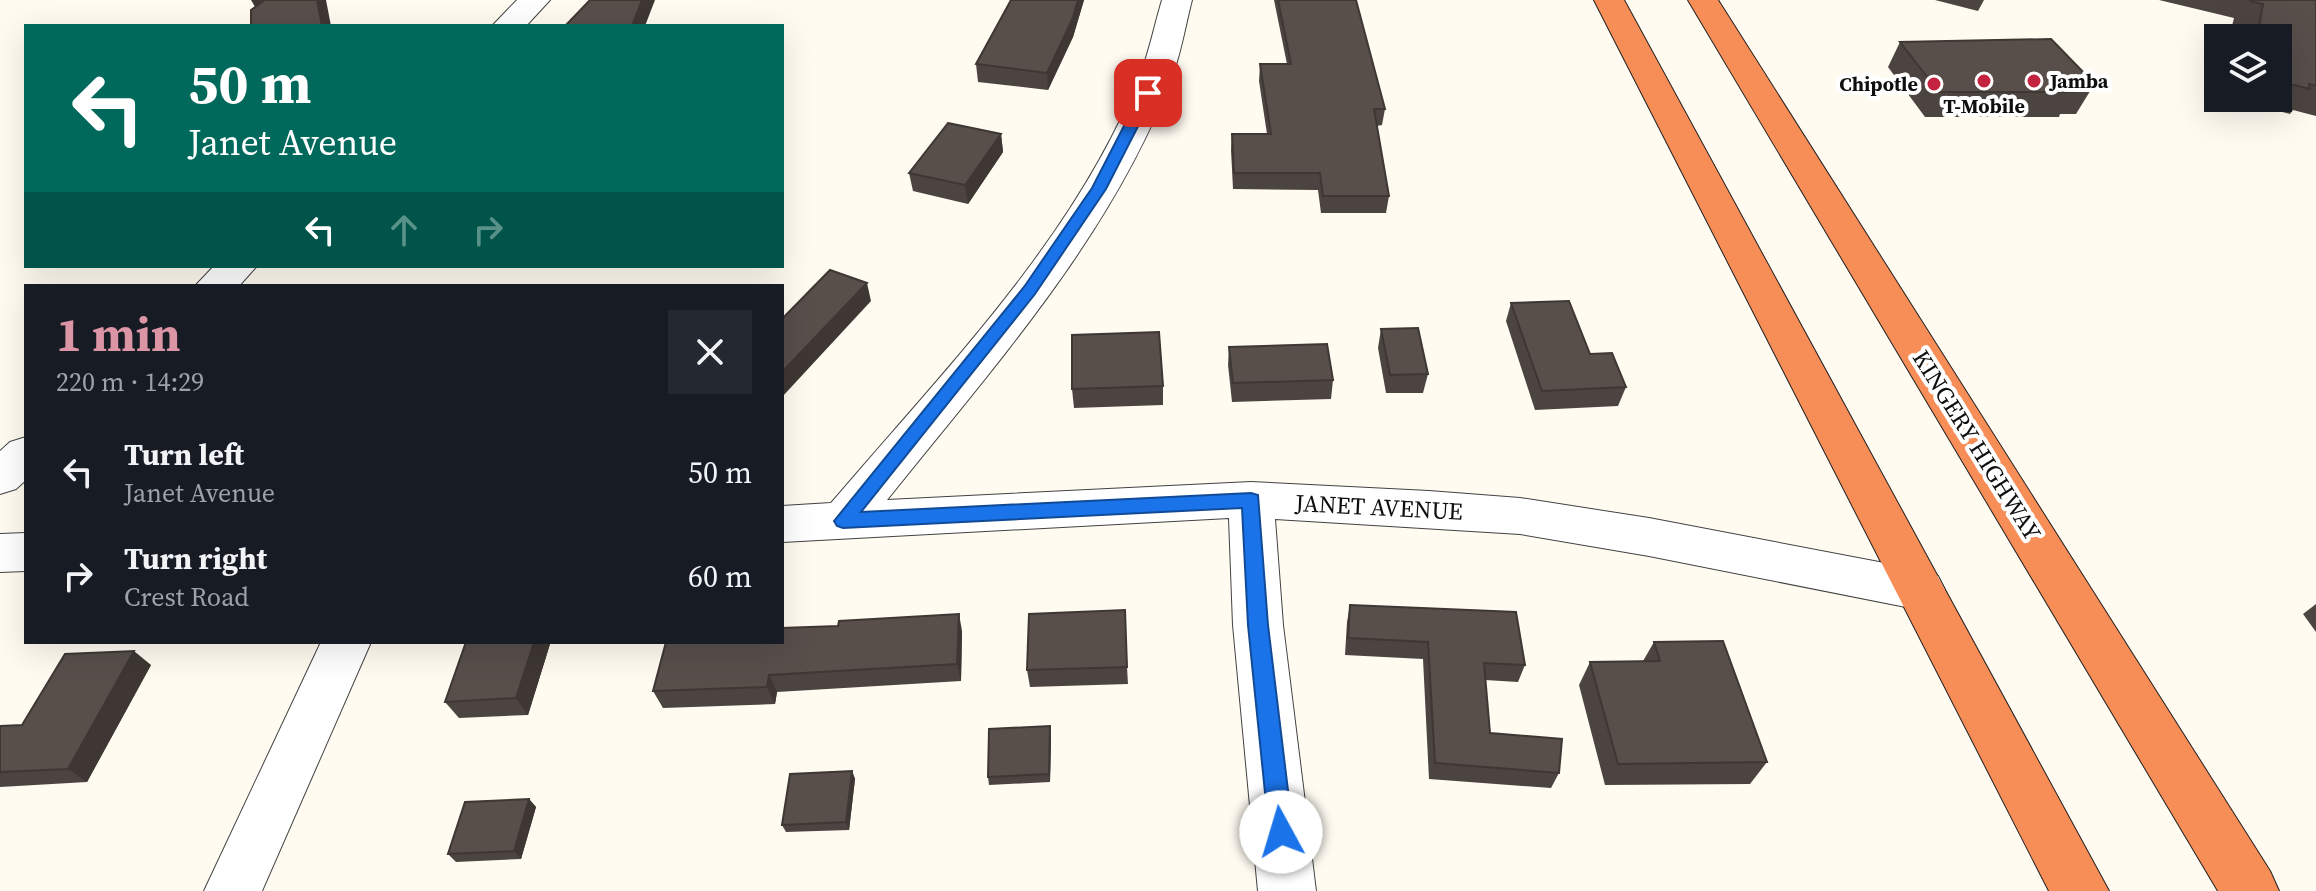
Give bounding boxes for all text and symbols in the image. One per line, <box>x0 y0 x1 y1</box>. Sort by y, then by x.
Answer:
map controls <box>2204 24 2292 112</box>
button: layers <box>2204 24 2292 112</box>
text: 50 m <box>188 45 311 122</box>
icon: left <box>56 56 160 160</box>
pin <box>1114 59 1182 127</box>
place label: Jamba <box>2048 67 2109 95</box>
place label: Chipotle <box>1839 70 1918 98</box>
icon: arrive <box>1126 71 1170 115</box>
marker: T-Mobile <box>1975 72 1993 90</box>
marker: Jamba <box>2025 72 2043 90</box>
marker: Chipotle <box>1925 75 1943 93</box>
place label: T-Mobile <box>1943 92 2025 120</box>
text: Janet Avenue <box>188 118 397 167</box>
icon: left <box>298 208 342 252</box>
icon: ahead <box>382 208 426 252</box>
icon: right <box>466 208 510 252</box>
text: 1 min <box>56 301 181 367</box>
button: close <box>668 310 752 394</box>
street label: KINGERY HIGHWAY <box>1905 343 2049 547</box>
text: 220 m · 14:29 <box>56 364 204 400</box>
text: Turn left <box>124 434 244 475</box>
icon: left <box>56 450 100 494</box>
text: 50 m <box>688 452 752 493</box>
text: Janet Avenue <box>124 475 275 511</box>
street label: JANET AVENUE <box>1293 486 1464 528</box>
text: Turn right <box>124 538 267 579</box>
icon: right <box>56 554 100 598</box>
text: 60 m <box>688 556 752 597</box>
text: Crest Road <box>124 579 249 615</box>
position arrow <box>1239 790 1323 874</box>

